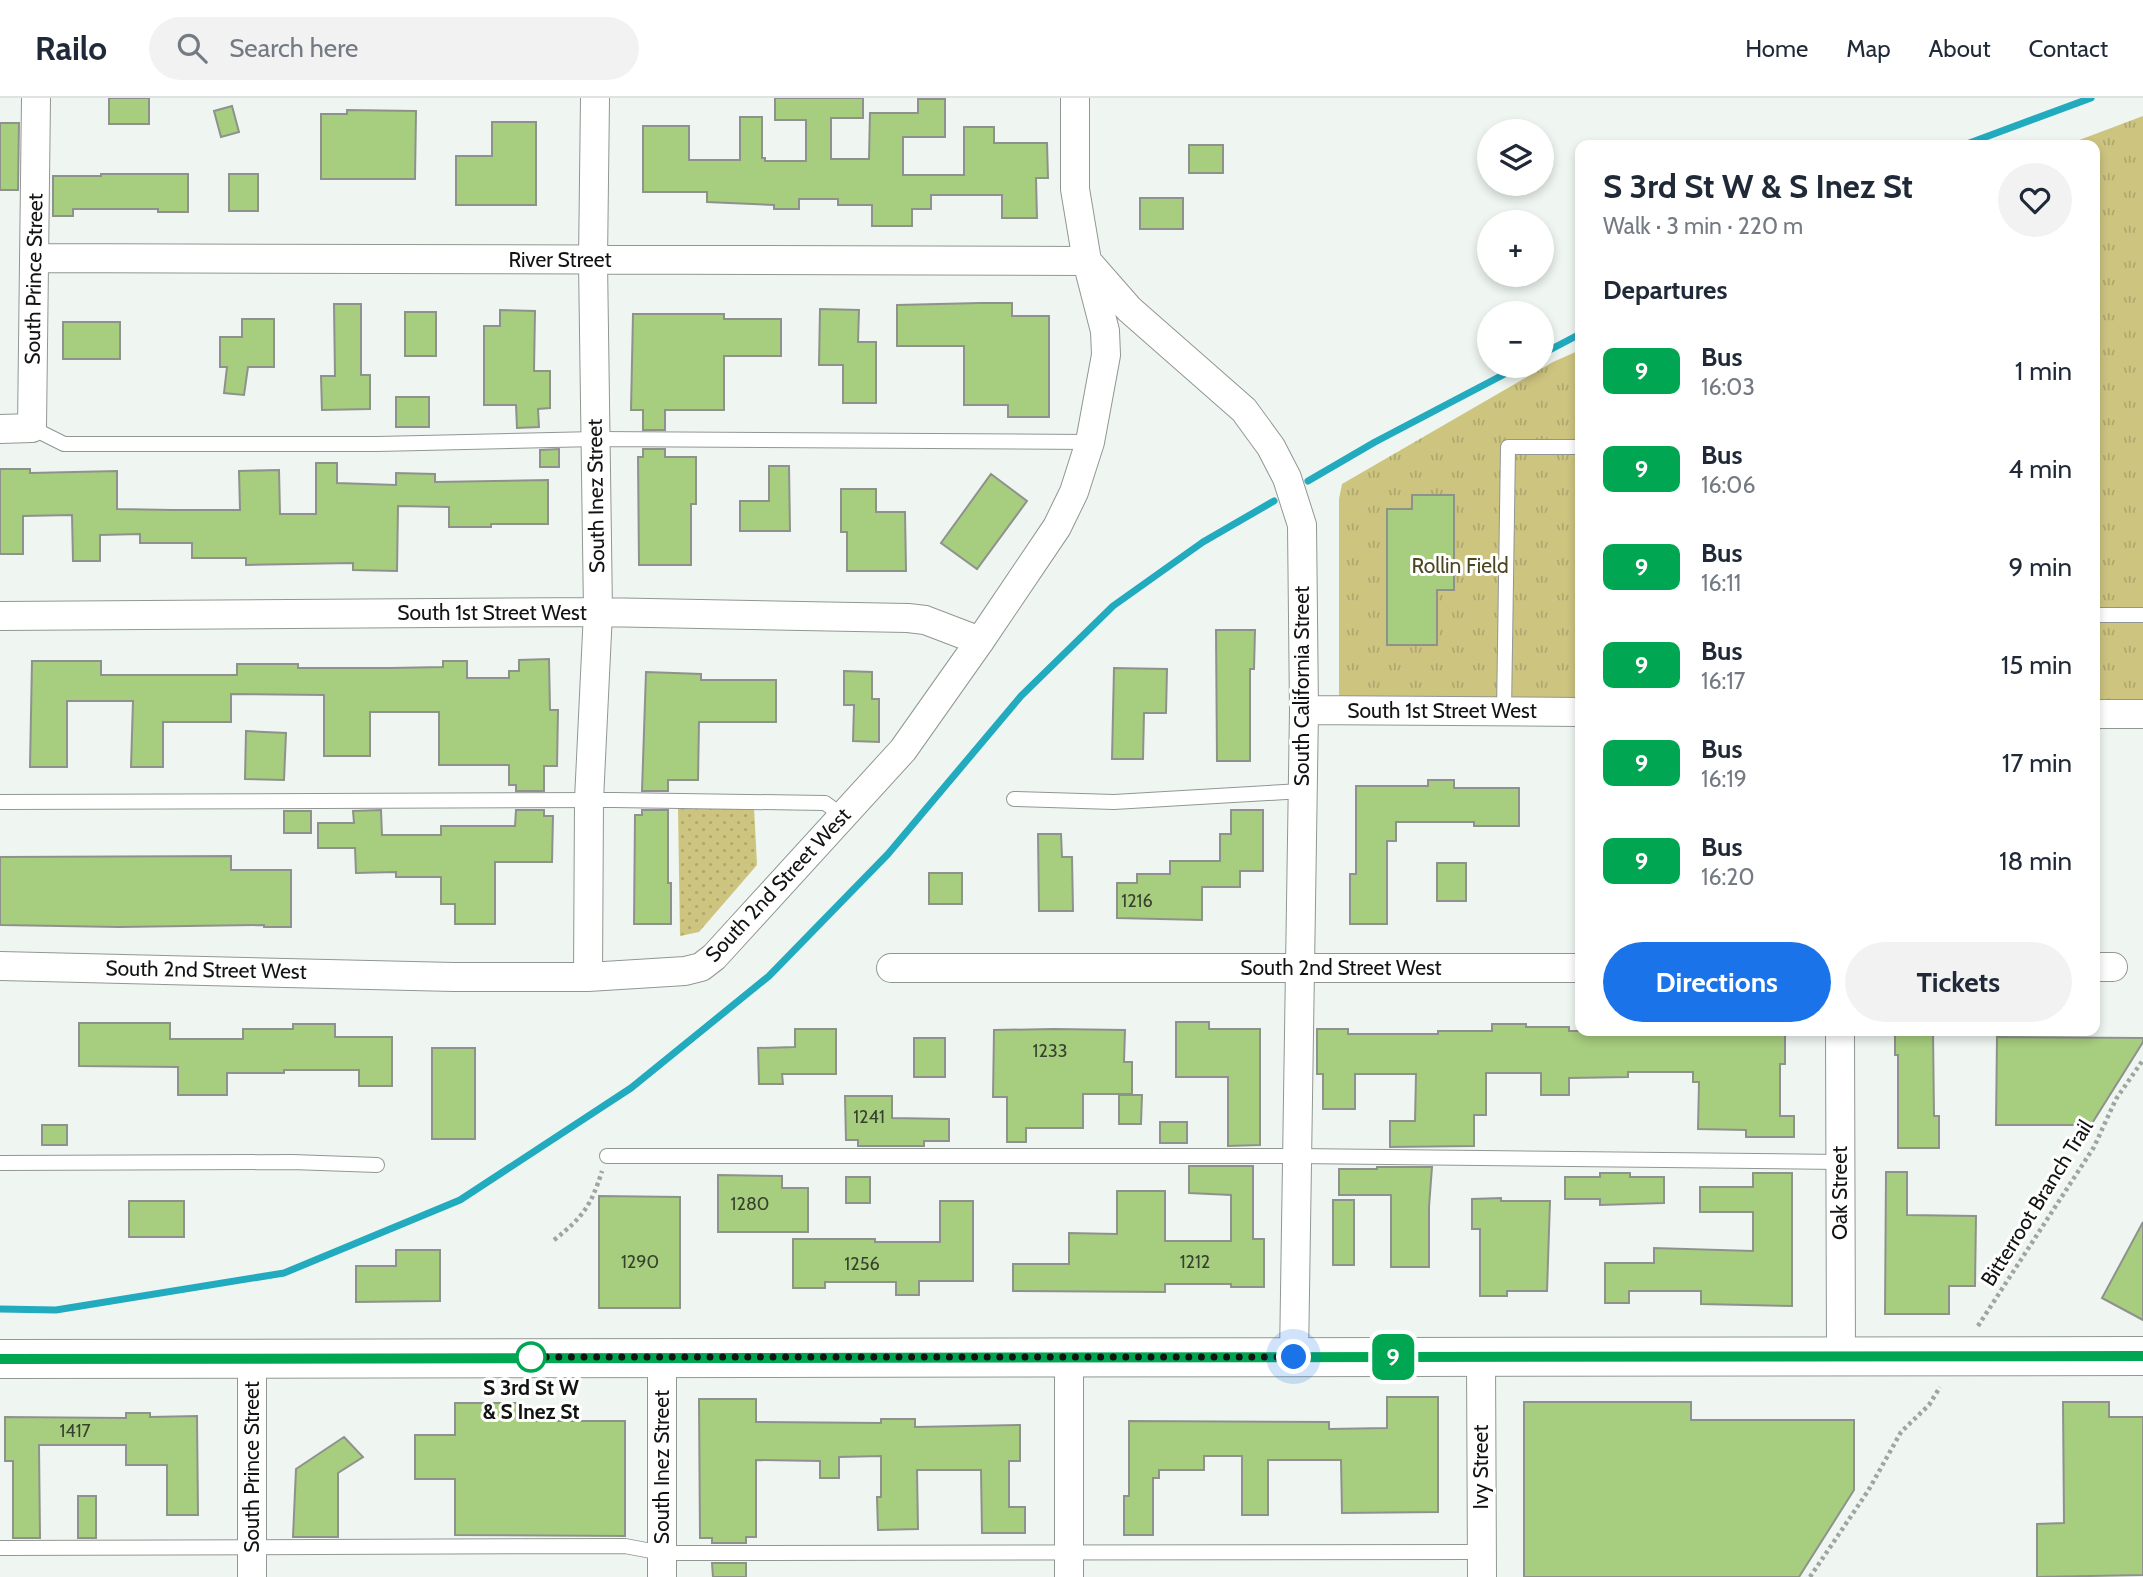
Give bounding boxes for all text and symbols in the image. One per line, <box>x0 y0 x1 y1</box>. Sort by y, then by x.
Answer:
search box <box>149 17 639 80</box>
text: Railo <box>35 28 107 68</box>
icon: search <box>173 29 211 67</box>
text: Search here <box>229 32 358 64</box>
text: Home <box>1745 34 1808 63</box>
text: Map <box>1846 34 1891 63</box>
text: About <box>1929 34 1991 63</box>
text: Contact <box>2029 34 2108 63</box>
map controls <box>1477 119 1554 378</box>
button: layers <box>1477 119 1554 196</box>
button: heart <box>1998 163 2072 237</box>
text: S 3rd St W & S Inez St <box>1603 166 1913 206</box>
street label: South Prince Street <box>20 193 47 365</box>
button: + <box>1477 210 1554 287</box>
text: Walk · 3 min · 220 m <box>1603 212 1803 240</box>
street label: River Street <box>508 247 612 272</box>
text: Departures <box>1603 274 1727 306</box>
button: − <box>1477 301 1554 378</box>
text: Bus <box>1701 341 1742 373</box>
text: 1 min <box>2015 355 2072 387</box>
text: 9 <box>1635 356 1648 385</box>
text: 16:03 <box>1701 373 1755 401</box>
street label: South Inez Street <box>582 419 609 573</box>
text: Bus <box>1701 439 1742 471</box>
text: 4 min <box>2008 453 2072 485</box>
text: 9 <box>1635 454 1648 483</box>
text: 16:06 <box>1701 471 1755 499</box>
text: Bus <box>1701 537 1742 569</box>
text: 9 min <box>2009 551 2072 583</box>
text: 9 <box>1635 552 1648 581</box>
park label: Rollin Field <box>1411 553 1509 578</box>
text: 16:11 <box>1701 569 1741 597</box>
street label: South California Street <box>1289 586 1314 786</box>
street label: South 1st Street West <box>397 600 587 625</box>
text: Bus <box>1701 635 1742 667</box>
text: 15 min <box>2001 649 2072 681</box>
text: 9 <box>1635 650 1648 679</box>
text: 16:17 <box>1701 667 1745 695</box>
street label: South 1st Street West <box>1347 698 1537 723</box>
text: Bus <box>1701 733 1742 765</box>
text: 17 min <box>2002 747 2072 779</box>
text: 9 <box>1635 748 1648 777</box>
text: 16:19 <box>1701 765 1747 793</box>
street label: South 2nd Street West <box>700 802 855 967</box>
text: Bus <box>1701 831 1742 863</box>
text: 18 min <box>1999 845 2072 877</box>
text: 9 <box>1635 846 1648 875</box>
text: 16:20 <box>1701 863 1754 891</box>
house number: 1216 <box>1121 890 1153 912</box>
button: Directions <box>1603 942 1831 1022</box>
button: Tickets <box>1845 942 2072 1022</box>
street label: South 2nd Street West <box>105 955 307 984</box>
street label: South 2nd Street West <box>1240 955 1442 980</box>
house number: 1233 <box>1033 1040 1067 1062</box>
house number: 1241 <box>853 1106 885 1128</box>
street label: Bitterroot Branch Trail <box>1975 1115 2098 1290</box>
street label: Oak Street <box>1827 1146 1852 1240</box>
house number: 1280 <box>731 1193 769 1215</box>
house number: 1290 <box>621 1251 659 1273</box>
house number: 1212 <box>1180 1251 1210 1273</box>
house number: 1256 <box>844 1253 880 1275</box>
line badge: 9 <box>1370 1334 1416 1380</box>
your location <box>1276 1339 1311 1374</box>
marker: S 3rd St W & S Inez St <box>516 1342 546 1372</box>
text: 9 <box>1386 1342 1400 1371</box>
place label: S 3rd St W & S Inez St <box>483 1375 580 1424</box>
street label: South Prince Street <box>239 1381 264 1553</box>
street label: South Inez Street <box>649 1390 674 1544</box>
house number: 1417 <box>59 1420 91 1442</box>
street label: Ivy Street <box>1468 1425 1493 1509</box>

